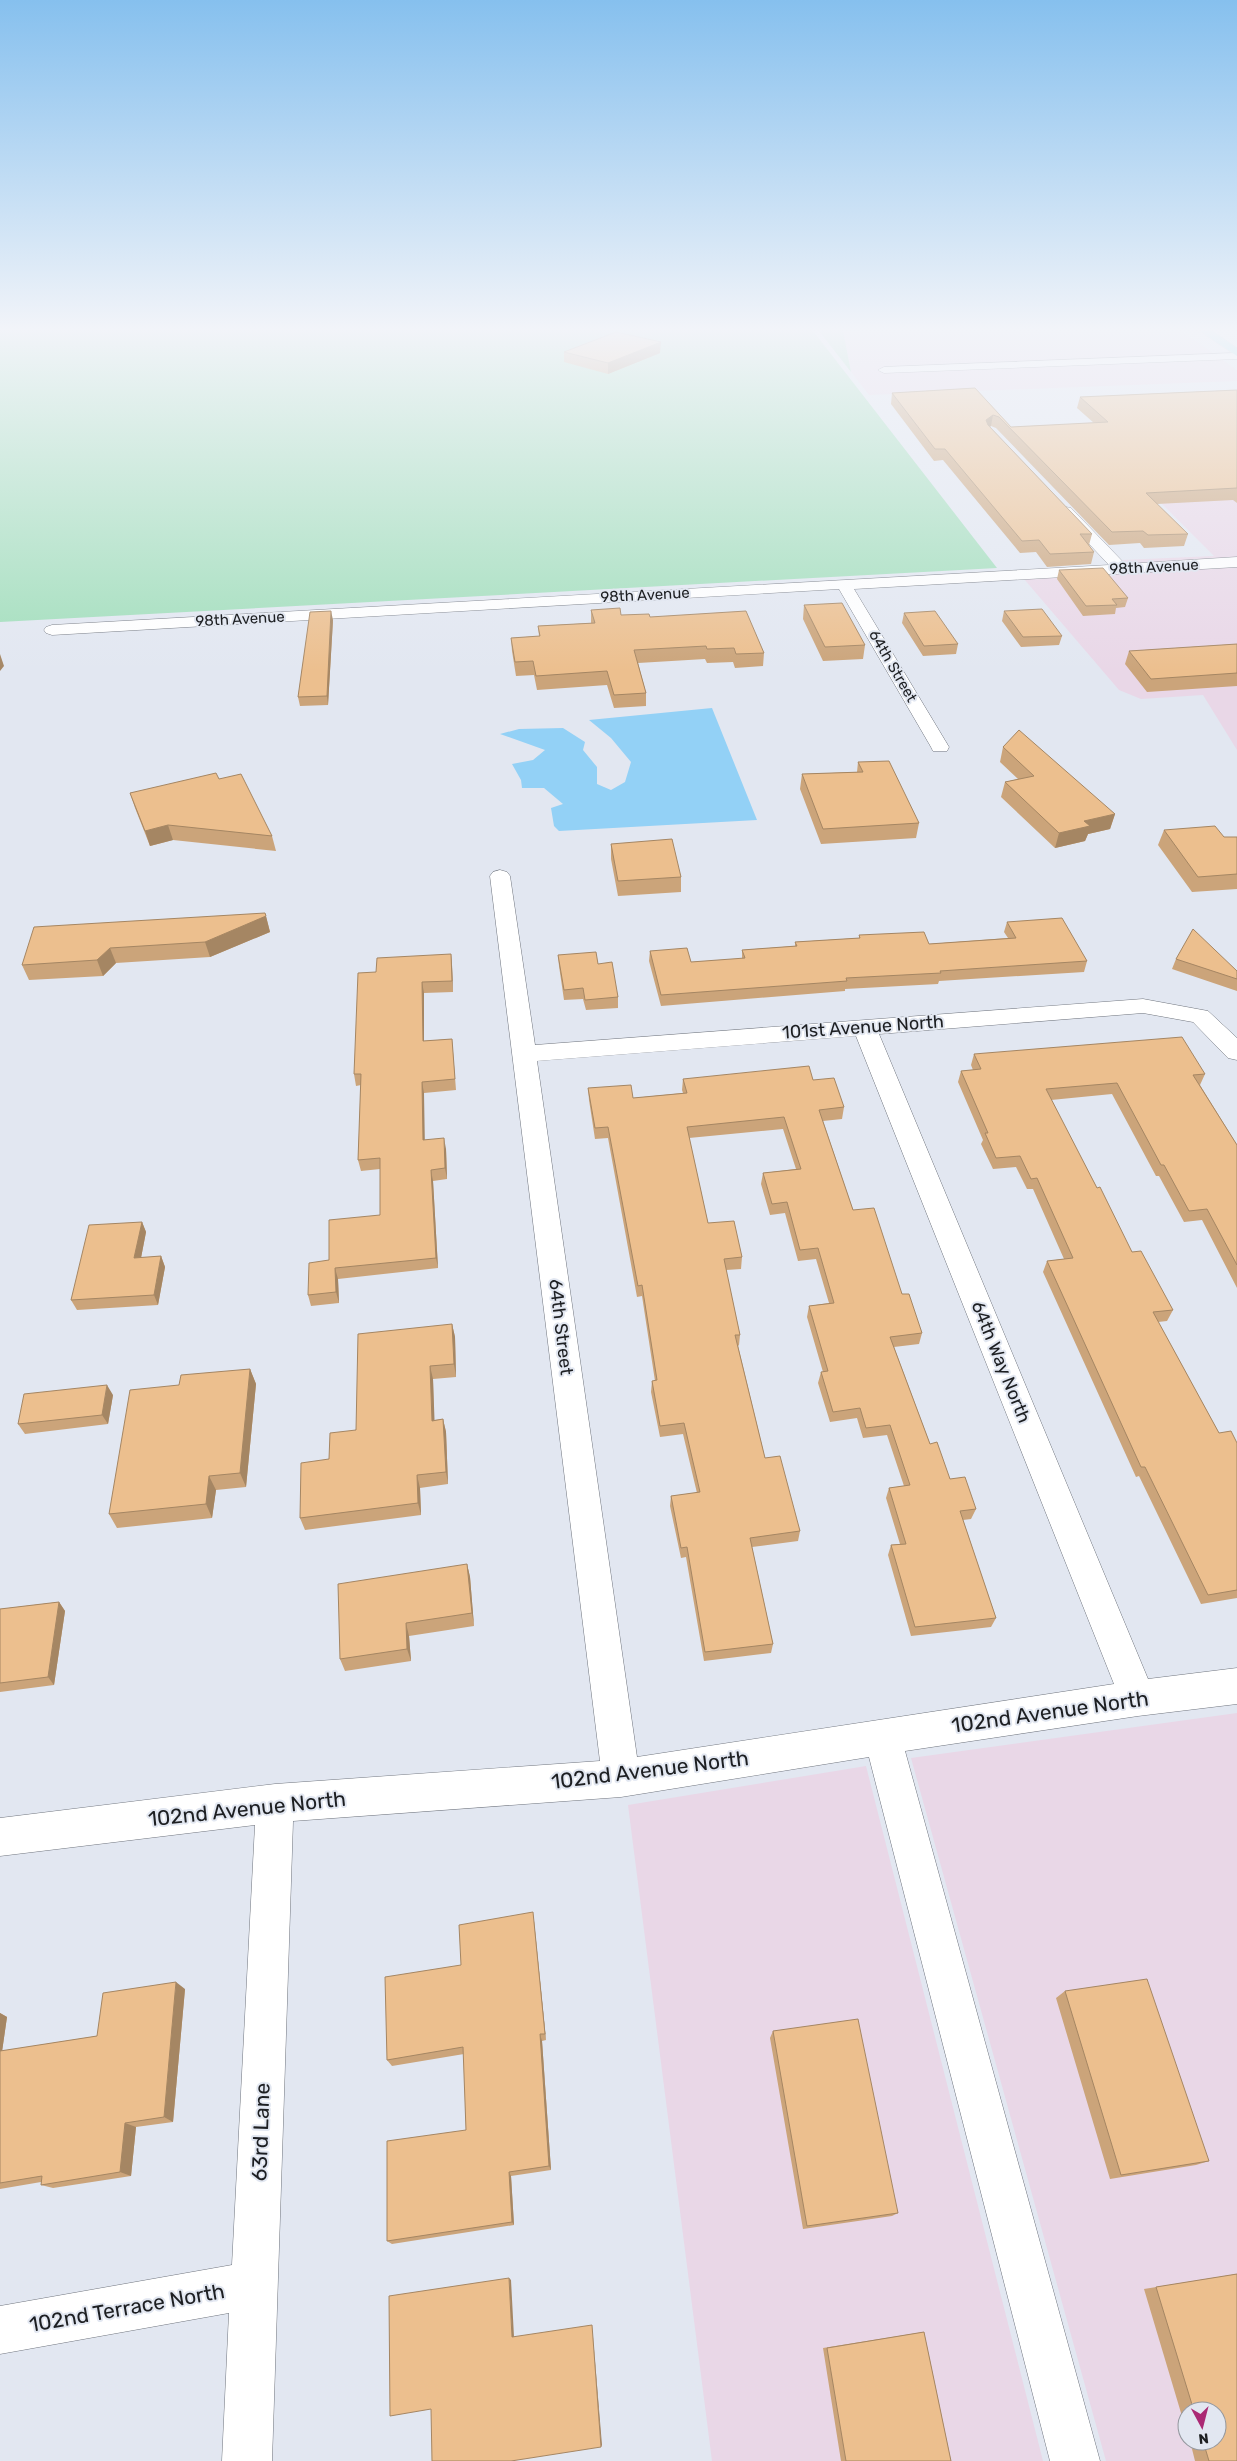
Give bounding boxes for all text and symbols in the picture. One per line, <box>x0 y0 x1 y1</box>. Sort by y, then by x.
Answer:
street label: 98th Avenue <box>1109 556 1199 578</box>
street label: 98th Avenue <box>600 584 690 606</box>
street label: 98th Avenue <box>195 608 285 630</box>
street label: 64th Street <box>865 627 921 705</box>
street label: 101st Avenue North <box>781 1010 945 1044</box>
street label: 64th Street <box>544 1278 578 1376</box>
street label: 64th Way North <box>967 1298 1035 1426</box>
street label: 102nd Avenue North <box>950 1685 1150 1738</box>
street label: 102nd Avenue North <box>550 1745 750 1794</box>
street label: 102nd Avenue North <box>147 1786 347 1831</box>
street label: 63rd Lane <box>246 2082 275 2182</box>
street label: 102nd Terrace North <box>27 2278 227 2337</box>
north arrow <box>1177 2401 1227 2451</box>
text: N <box>1197 2429 1210 2447</box>

